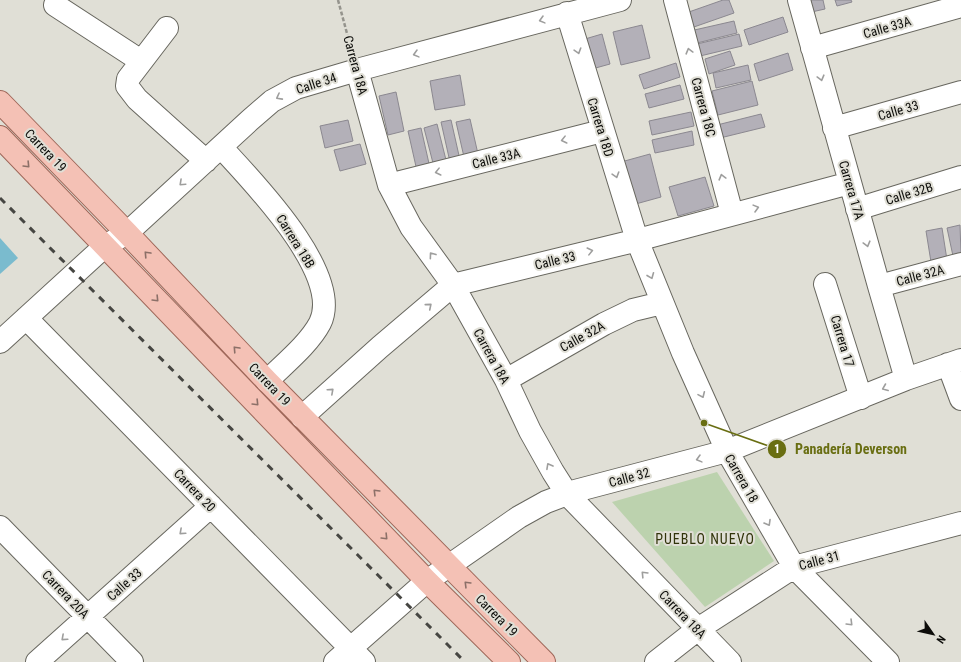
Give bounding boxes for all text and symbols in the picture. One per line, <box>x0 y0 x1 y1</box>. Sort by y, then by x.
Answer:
street label: Calle 33A <box>862 13 913 41</box>
one-way arrow <box>538 15 545 24</box>
street label: Carrera 18A <box>340 34 371 97</box>
one-way arrow <box>573 47 582 54</box>
one-way arrow <box>685 48 694 55</box>
one-way arrow <box>413 49 420 58</box>
street label: Calle 34 <box>294 70 339 97</box>
one-way arrow <box>816 74 825 81</box>
street label: Carrera 18C <box>688 76 719 138</box>
one-way arrow <box>276 92 283 100</box>
street label: Carrera 18D <box>584 96 617 158</box>
street label: Calle 33 <box>876 98 920 123</box>
street label: Carrera 19 <box>22 126 70 175</box>
one-way arrow <box>561 135 568 144</box>
street label: Calle 33A <box>471 145 522 172</box>
street label: Carrera 17A <box>836 159 867 222</box>
one-way arrow <box>22 160 30 168</box>
one-way arrow <box>435 167 442 176</box>
one-way arrow <box>611 171 620 178</box>
one-way arrow <box>719 173 727 180</box>
one-way arrow <box>179 178 186 185</box>
street label: Calle 32B <box>884 179 935 208</box>
one-way arrow <box>752 204 759 213</box>
street label: Carrera 18B <box>273 212 318 271</box>
one-way arrow <box>862 240 871 247</box>
street label: Calle 33 <box>533 248 577 273</box>
one-way arrow <box>587 248 593 256</box>
one-way arrow <box>144 251 152 259</box>
one-way arrow <box>430 253 437 260</box>
street label: Calle 32A <box>895 262 946 289</box>
one-way arrow <box>647 272 655 279</box>
one-way arrow <box>151 294 159 302</box>
one-way arrow <box>425 303 432 310</box>
street label: Carrera 17 <box>828 313 857 369</box>
street label: Calle 32A <box>557 318 608 355</box>
street label: Carrera 18A <box>470 326 513 387</box>
one-way arrow <box>233 346 241 354</box>
street label: Carrera 19 <box>246 360 294 409</box>
one-way arrow <box>882 383 889 391</box>
one-way arrow <box>326 388 334 395</box>
one-way arrow <box>697 391 705 399</box>
one-way arrow <box>251 398 259 406</box>
callout: Panadería Deverson <box>767 436 915 462</box>
text: Panadería Deverson <box>795 441 907 457</box>
text: 1 <box>774 442 780 456</box>
street label: Carrera 18 <box>722 451 761 505</box>
one-way arrow <box>695 454 702 462</box>
one-way arrow <box>547 463 554 471</box>
street label: Calle 32 <box>607 465 651 490</box>
street label: Carrera 20 <box>171 466 219 515</box>
one-way arrow <box>373 489 381 497</box>
one-way arrow <box>764 519 771 526</box>
one-way arrow <box>179 528 186 535</box>
district label: PUEBLO NUEVO <box>655 531 755 547</box>
one-way arrow <box>380 532 388 540</box>
street label: Calle 31 <box>797 548 841 573</box>
street label: Calle 33 <box>104 565 145 604</box>
street label: Carrera 20A <box>39 567 92 622</box>
one-way arrow <box>641 571 649 579</box>
one-way arrow <box>464 581 472 589</box>
street label: Carrera 18A <box>656 587 709 642</box>
street label: Carrera 19 <box>473 591 521 639</box>
north arrow <box>913 614 953 654</box>
one-way arrow <box>845 618 852 626</box>
one-way arrow <box>61 633 69 640</box>
text: N <box>933 633 948 646</box>

